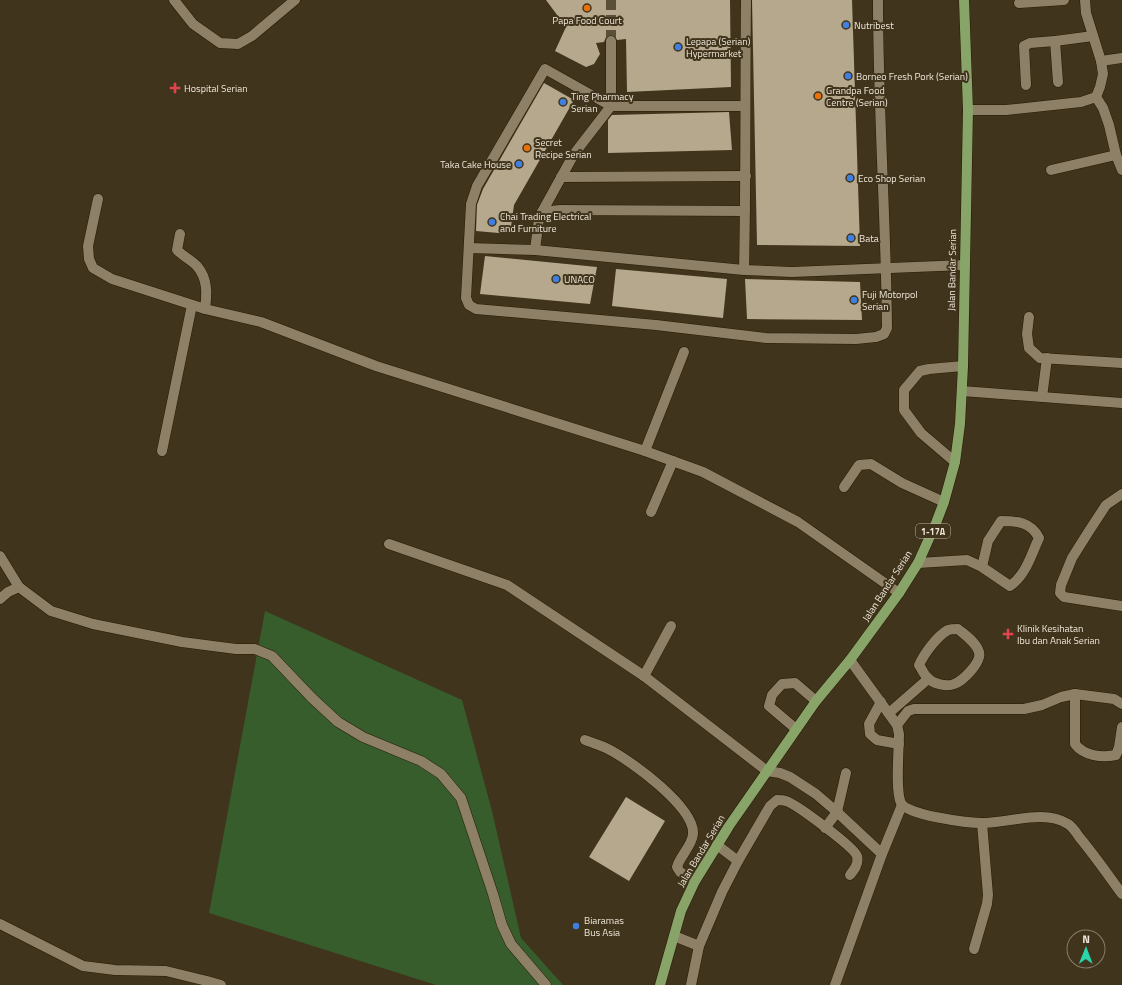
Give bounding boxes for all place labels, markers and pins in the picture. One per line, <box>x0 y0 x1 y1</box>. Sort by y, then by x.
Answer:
marker: Papa Food Court <box>582 3 592 13</box>
place label: Papa Food Court <box>552 13 622 28</box>
place label: Nutribest <box>854 18 894 33</box>
marker: Nutribest <box>841 20 851 30</box>
place label: Lepapa (Serian) Hypermarket <box>686 34 751 61</box>
marker: Lepapa (Serian) Hypermarket <box>673 42 683 52</box>
place label: Borneo Fresh Pork (Serian) <box>856 69 968 84</box>
marker: Borneo Fresh Pork (Serian) <box>843 71 853 81</box>
place label: Hospital Serian <box>184 81 248 96</box>
marker: Hospital Serian <box>169 82 181 94</box>
place label: Grandpa Food Centre (Serian) <box>826 83 888 110</box>
place label: Ting Pharmacy Serian <box>571 89 634 116</box>
marker: Grandpa Food Centre (Serian) <box>813 91 823 101</box>
marker: Ting Pharmacy Serian <box>558 97 568 107</box>
place label: Secret Recipe Serian <box>535 135 592 162</box>
marker: Secret Recipe Serian <box>522 143 532 153</box>
place label: Taka Cake House <box>440 157 511 172</box>
marker: Taka Cake House <box>514 159 524 169</box>
place label: Eco Shop Serian <box>858 171 925 186</box>
marker: Eco Shop Serian <box>845 173 855 183</box>
place label: Chai Trading Electrical and Furniture <box>500 209 591 236</box>
marker: Chai Trading Electrical and Furniture <box>487 217 497 227</box>
place label: Bata <box>859 231 879 246</box>
marker: Bata <box>846 233 856 243</box>
place label: UNACO <box>564 272 595 287</box>
marker: UNACO <box>551 274 561 284</box>
place label: Fuji Motorpol Serian <box>862 287 918 314</box>
marker: Fuji Motorpol Serian <box>849 295 859 305</box>
place label: Klinik Kesihatan Ibu dan Anak Serian <box>1017 621 1100 648</box>
marker: Klinik Kesihatan Ibu dan Anak Serian <box>1002 628 1014 640</box>
place label: Biaramas Bus Asia <box>584 913 624 940</box>
marker: Biaramas Bus Asia <box>571 921 581 931</box>

